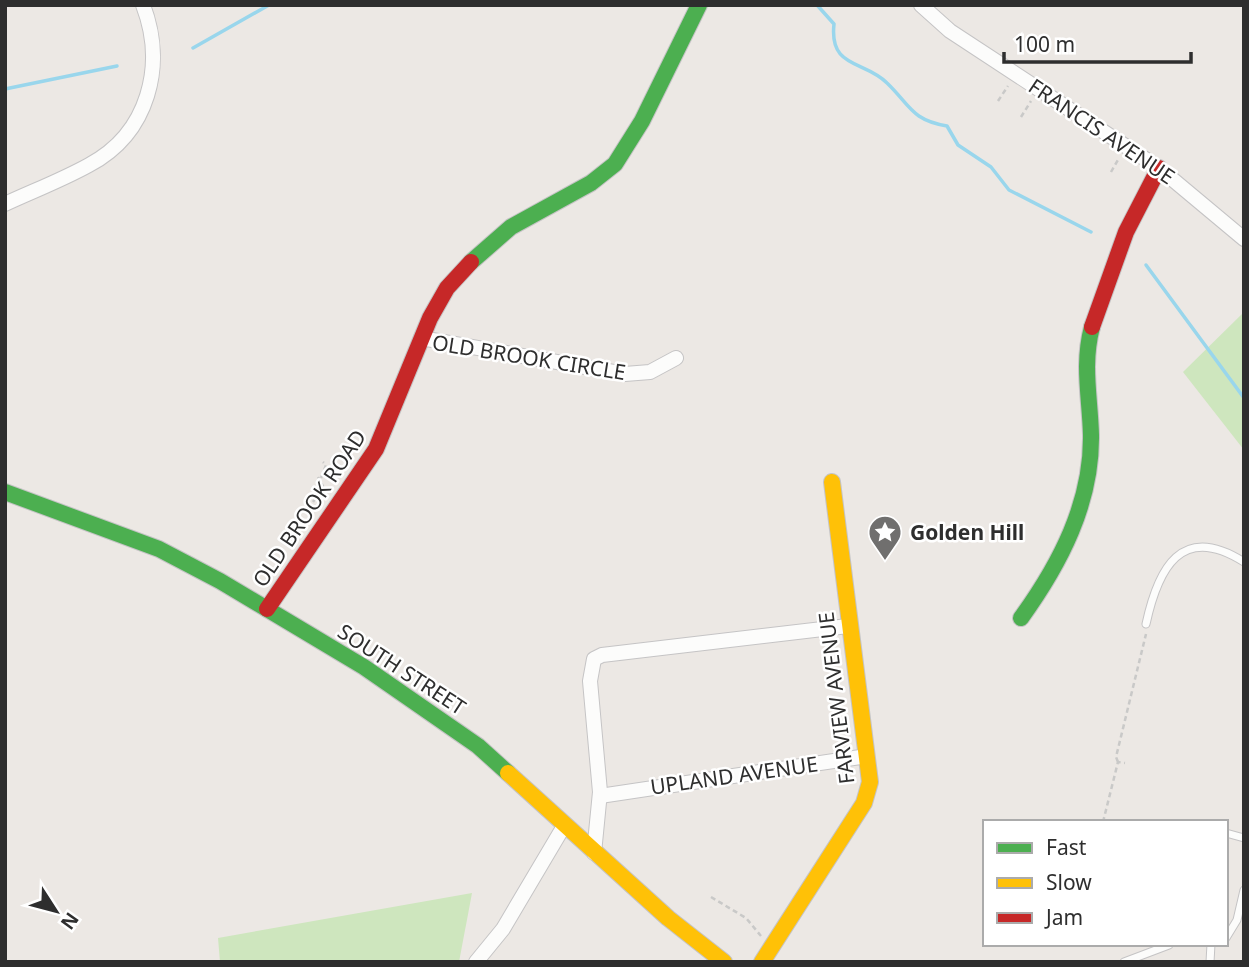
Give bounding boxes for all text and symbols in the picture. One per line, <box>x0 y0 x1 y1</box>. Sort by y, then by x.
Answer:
scale bar <box>1004 21 1191 65</box>
text: 100 m <box>1014 30 1075 58</box>
street label: FRANCIS AVENUE <box>1023 72 1181 190</box>
street label: OLD BROOK CIRCLE <box>430 328 628 386</box>
street label: OLD BROOK ROAD <box>246 424 372 592</box>
place icon: Golden Hill <box>866 513 904 562</box>
place label: Golden Hill <box>910 518 1024 546</box>
street label: FARVIEW AVENUE <box>812 610 860 786</box>
street label: SOUTH STREET <box>333 617 472 721</box>
street label: UPLAND AVENUE <box>648 749 820 801</box>
legend <box>983 820 1228 946</box>
text: Fast <box>1046 833 1087 861</box>
text: Slow <box>1046 868 1092 896</box>
north arrow <box>21 876 91 946</box>
text: Jam <box>1044 903 1083 931</box>
text: N <box>55 907 85 935</box>

